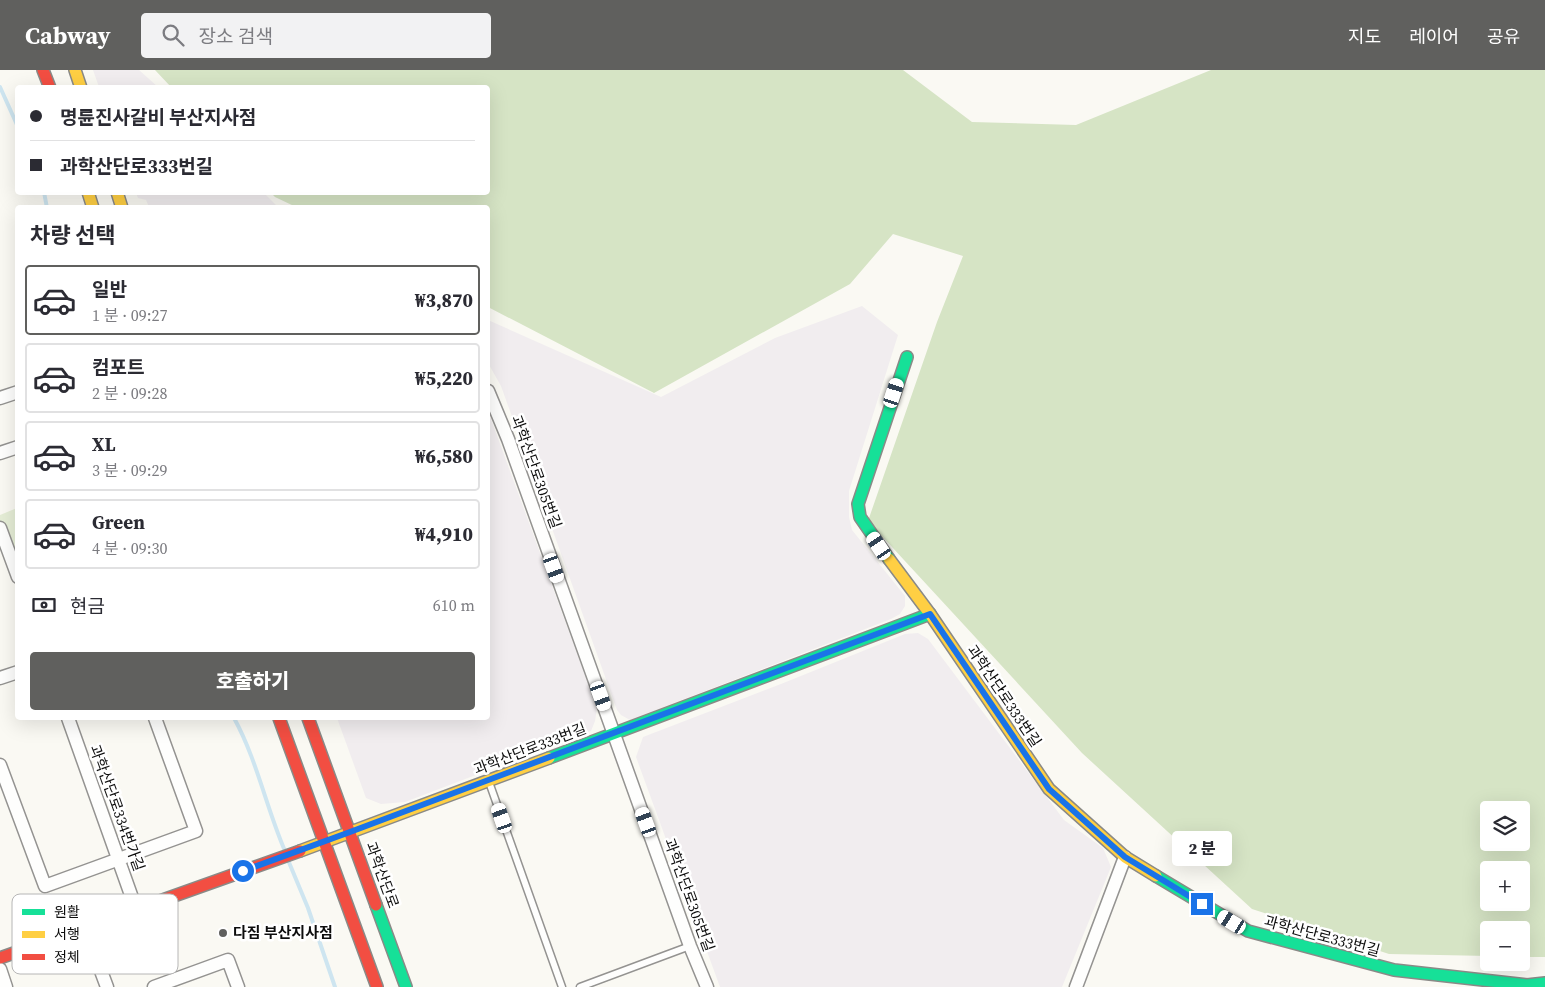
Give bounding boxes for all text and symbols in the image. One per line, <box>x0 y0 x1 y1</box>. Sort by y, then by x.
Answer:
search box <box>141 13 491 58</box>
text: Cabway <box>25 19 111 52</box>
icon: search <box>159 21 187 49</box>
text: 장소 검색 <box>199 23 273 49</box>
text: 지도 <box>1348 24 1381 49</box>
text: 레이어 <box>1409 24 1459 49</box>
text: 공유 <box>1487 24 1520 49</box>
text: 명륜진사갈비 부산지사점 <box>60 104 256 130</box>
text: 과학산단로333번길 <box>60 153 213 179</box>
text: 차량 선택 <box>30 220 116 250</box>
text: 일반 <box>92 276 127 302</box>
icon: car <box>32 278 77 323</box>
text: ₩3,870 <box>415 287 473 313</box>
text: 1 분 · 09:27 <box>92 304 168 326</box>
text: 컴포트 <box>92 354 144 380</box>
icon: car <box>32 356 77 401</box>
text: ₩5,220 <box>415 365 473 391</box>
car <box>882 376 905 410</box>
text: 2 분 · 09:28 <box>92 382 168 404</box>
street label: 과학산단로305번길 <box>506 412 567 531</box>
text: XL <box>92 431 115 457</box>
icon: car <box>32 434 77 479</box>
text: ₩6,580 <box>415 443 473 469</box>
text: 3 분 · 09:29 <box>92 459 168 481</box>
text: Green <box>92 509 145 535</box>
icon: car <box>32 512 77 557</box>
text: ₩4,910 <box>415 521 473 547</box>
car <box>864 529 893 563</box>
text: 4 분 · 09:30 <box>92 537 168 559</box>
car <box>541 551 566 585</box>
icon: cash <box>30 591 58 619</box>
text: 현금 <box>70 593 105 619</box>
text: 610 m <box>433 594 475 616</box>
street label: 과학산단로333번길 <box>962 640 1046 751</box>
button: 호출하기 <box>30 652 475 710</box>
car <box>588 679 613 713</box>
street label: 과학산단로333번길 <box>470 717 589 780</box>
street label: 과학산단로334번가길 <box>85 742 150 874</box>
car <box>490 801 513 835</box>
map controls <box>1480 801 1530 971</box>
button: layers <box>1480 801 1530 851</box>
car <box>633 805 658 839</box>
callout: 2 분 <box>1172 832 1232 866</box>
street label: 과학산단로305번길 <box>659 835 720 954</box>
text: 2 분 <box>1189 837 1215 859</box>
street label: 과학산단로 <box>361 839 404 911</box>
route start <box>232 860 254 882</box>
button: + <box>1480 861 1530 911</box>
route end <box>1191 893 1213 915</box>
legend <box>12 894 178 974</box>
text: 원활 <box>54 902 80 922</box>
car <box>1215 908 1248 936</box>
street label: 과학산단로333번길 <box>1262 910 1382 961</box>
button: − <box>1480 921 1530 971</box>
place label: 다짐 부산지사점 <box>233 922 333 943</box>
text: 서행 <box>54 924 80 944</box>
marker: 다짐 부산지사점 <box>217 927 229 939</box>
text: 정체 <box>54 947 80 967</box>

